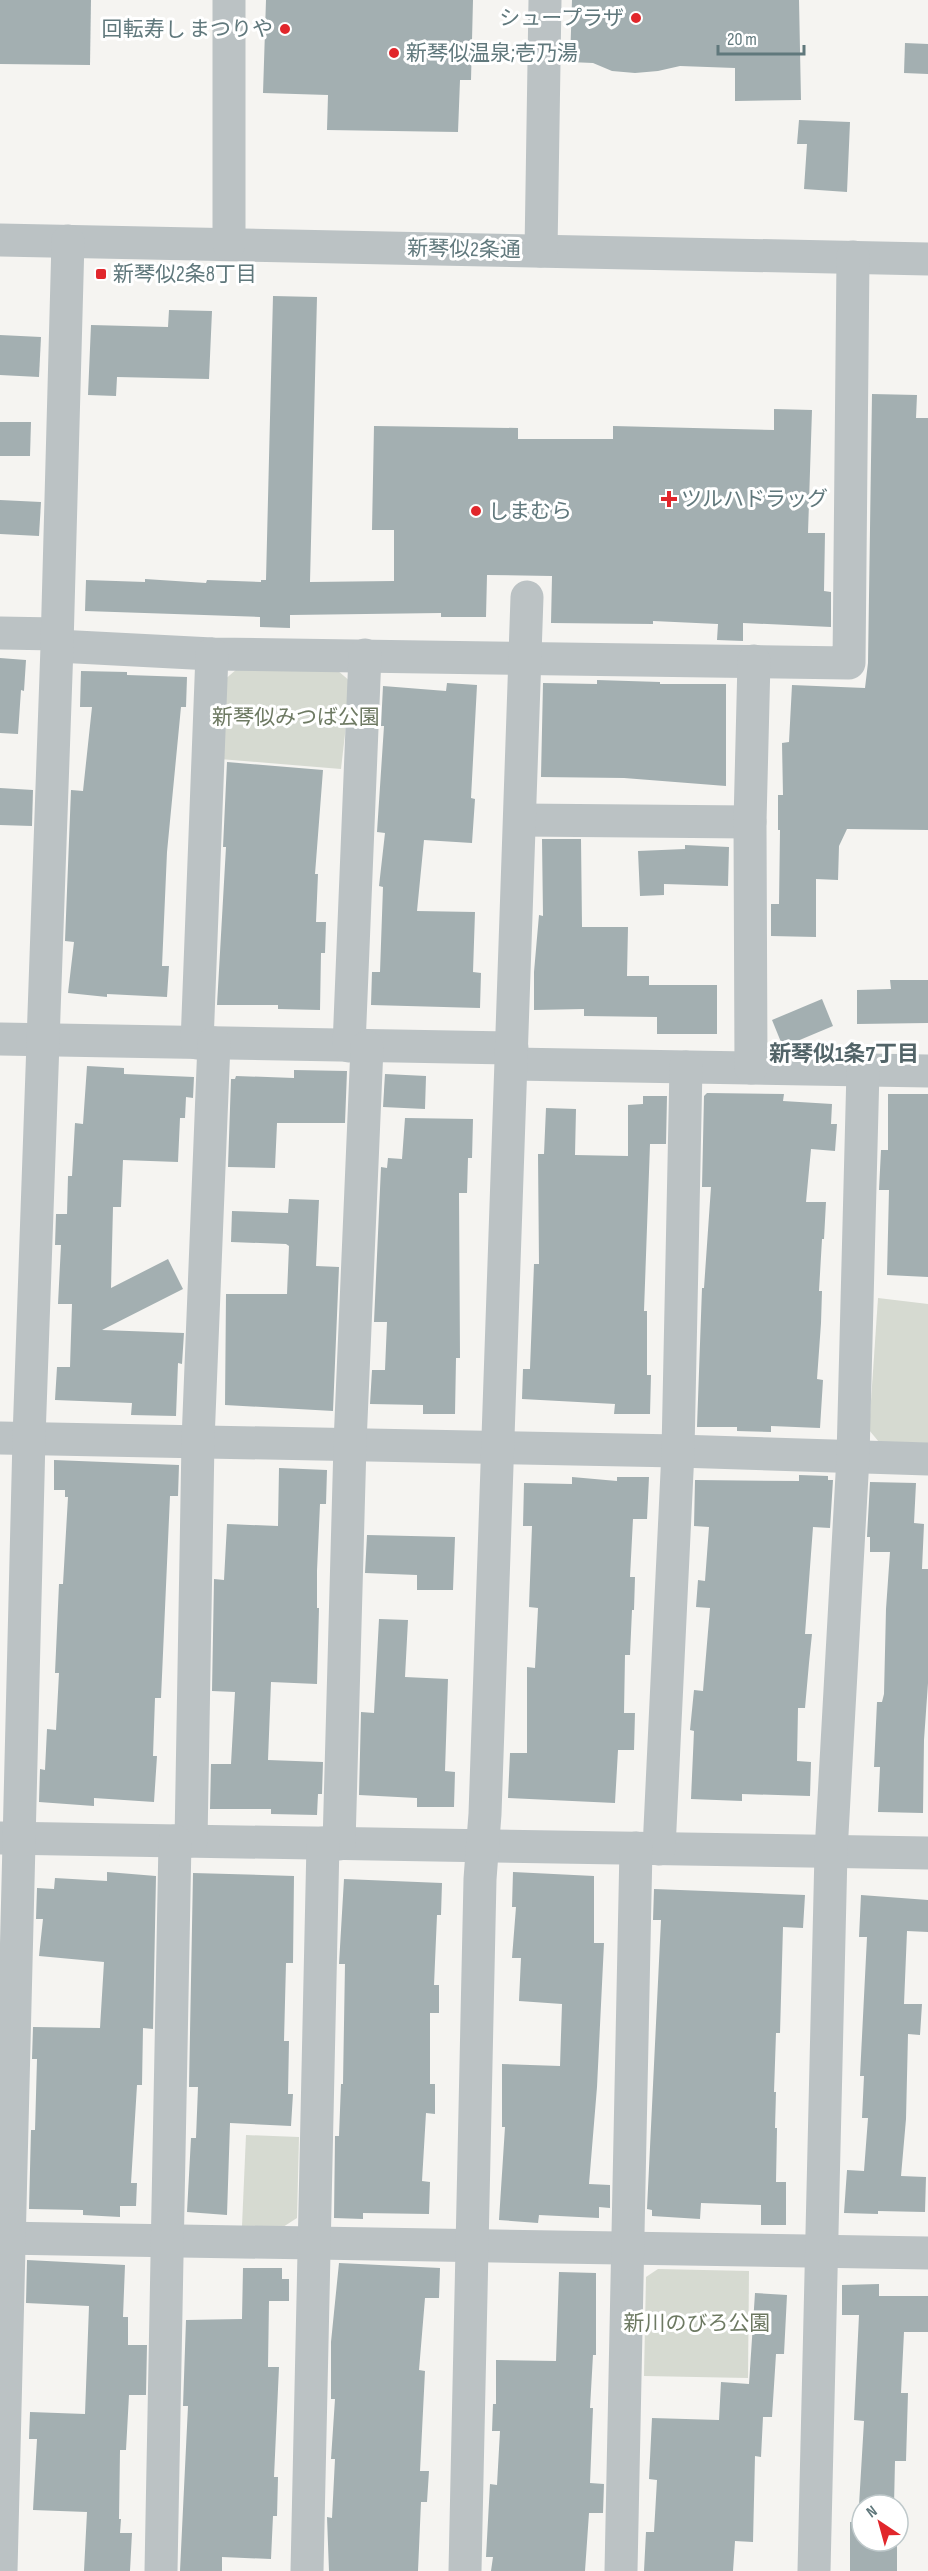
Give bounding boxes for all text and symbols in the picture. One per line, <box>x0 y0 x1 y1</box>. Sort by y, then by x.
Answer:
place label: シュープラザ <box>499 6 624 31</box>
marker: シュープラザ <box>629 11 643 25</box>
place label: 回転寿し まつりや <box>102 17 273 42</box>
scale bar <box>718 18 804 56</box>
marker: 回転寿し まつりや <box>278 22 292 36</box>
text: 20 m <box>727 29 757 50</box>
place label: 新琴似温泉;壱乃湯 <box>406 41 578 66</box>
marker: 新琴似温泉;壱乃湯 <box>387 46 401 60</box>
street label: 新琴似2条通 <box>407 236 521 263</box>
place label: 新琴似2条8丁目 <box>113 262 257 287</box>
marker: 新琴似2条8丁目 <box>94 267 108 281</box>
place label: ツルハドラッグ <box>681 487 828 512</box>
marker: ツルハドラッグ <box>662 492 676 506</box>
place label: しまむら <box>488 499 572 524</box>
marker: しまむら <box>469 504 483 518</box>
park label: 新琴似みつば公園 <box>212 705 380 730</box>
district label: 新琴似1条7丁目 <box>769 1041 919 1068</box>
park label: 新川のびろ公園 <box>624 2311 771 2336</box>
north arrow <box>850 2493 910 2553</box>
text: N <box>863 2502 881 2522</box>

